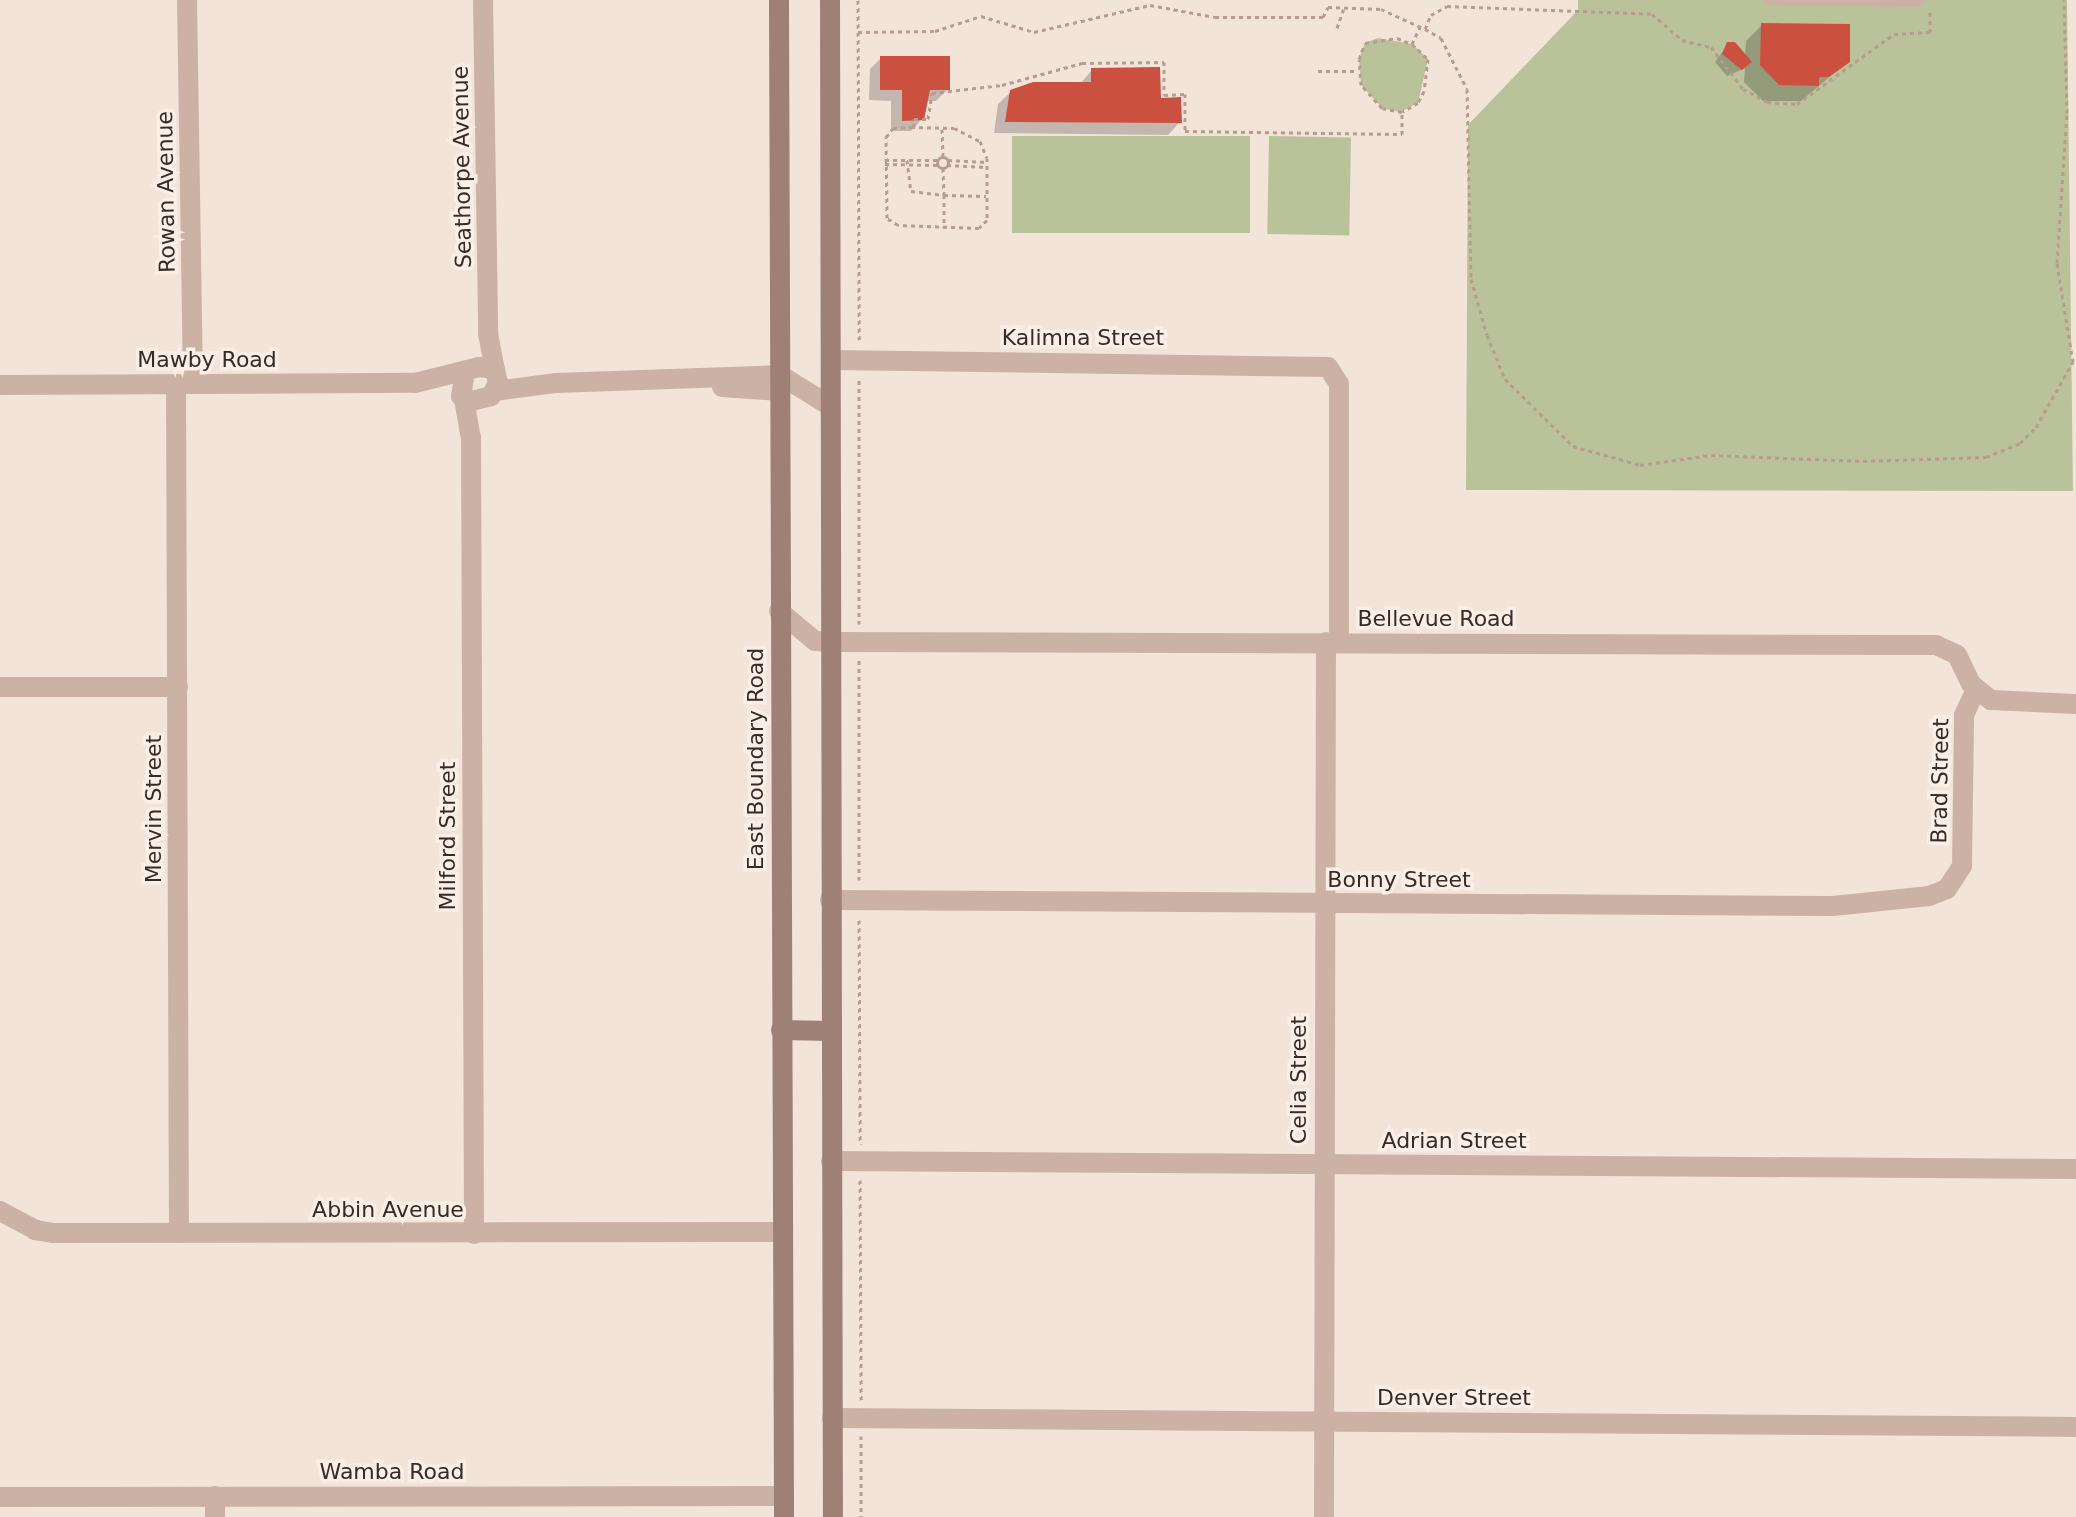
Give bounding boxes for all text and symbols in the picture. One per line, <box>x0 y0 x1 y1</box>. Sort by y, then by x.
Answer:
street label: Seathorpe Avenue <box>447 66 477 268</box>
street label: Rowan Avenue <box>151 111 181 273</box>
street label: Kalimna Street <box>1002 325 1164 351</box>
street label: Mawby Road <box>137 347 277 373</box>
street label: Bellevue Road <box>1357 606 1515 632</box>
street label: East Boundary Road <box>743 648 769 870</box>
street label: Brad Street <box>1926 718 1954 844</box>
street label: Mervin Street <box>141 735 167 883</box>
street label: Milford Street <box>435 762 461 910</box>
street label: Bonny Street <box>1327 867 1471 893</box>
street label: Celia Street <box>1286 1016 1312 1144</box>
street label: Adrian Street <box>1381 1128 1527 1154</box>
street label: Abbin Avenue <box>312 1197 464 1223</box>
street label: Denver Street <box>1377 1385 1531 1411</box>
street label: Wamba Road <box>320 1459 464 1485</box>

